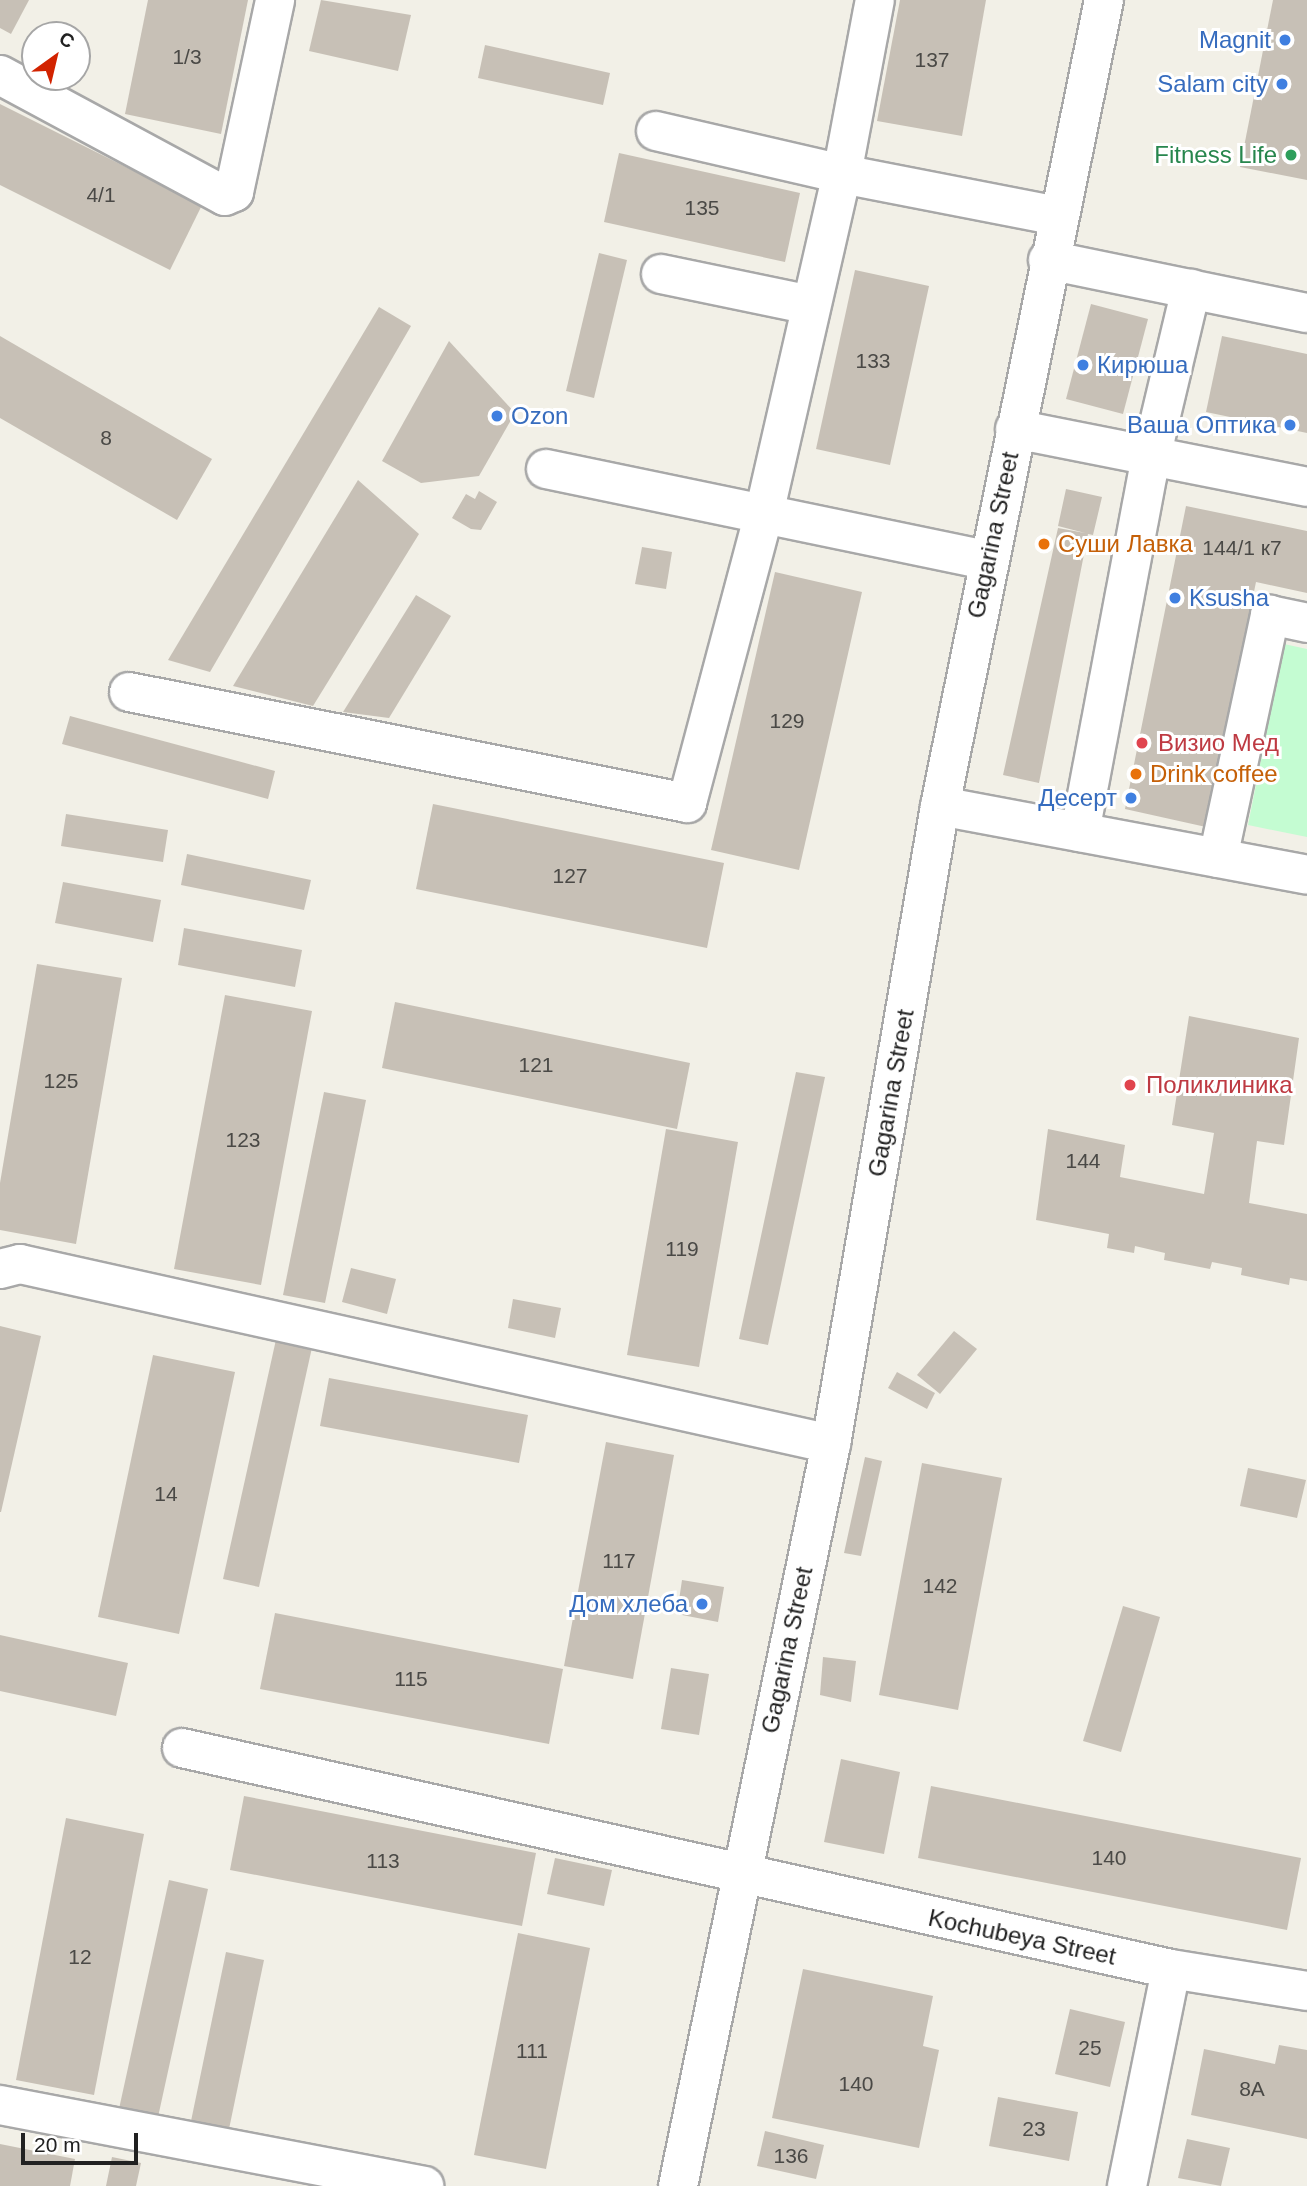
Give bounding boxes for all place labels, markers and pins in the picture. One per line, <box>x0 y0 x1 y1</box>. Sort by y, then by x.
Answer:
place label: Magnit <box>1199 26 1271 54</box>
marker: Magnit <box>1277 32 1293 48</box>
place label: Salam city <box>1157 70 1268 98</box>
marker: Salam city <box>1274 76 1290 92</box>
place label: Fitness Life <box>1154 141 1277 169</box>
marker: Fitness Life <box>1283 147 1299 163</box>
place label: Кирюша <box>1097 351 1188 379</box>
marker: Кирюша <box>1075 357 1091 373</box>
place label: Ozon <box>511 402 568 430</box>
marker: Ozon <box>489 408 505 424</box>
place label: Ваша Оптика <box>1127 411 1276 439</box>
marker: Ваша Оптика <box>1282 417 1298 433</box>
place label: Суши Лавка <box>1058 530 1193 558</box>
marker: Суши Лавка <box>1036 536 1052 552</box>
place label: Ksusha <box>1189 584 1269 612</box>
marker: Ksusha <box>1167 590 1183 606</box>
place label: Визио Мед <box>1158 729 1279 757</box>
marker: Визио Мед <box>1132 733 1152 753</box>
place label: Drink coffee <box>1150 760 1278 788</box>
marker: Drink coffee <box>1128 766 1144 782</box>
place label: Десерт <box>1038 784 1117 812</box>
marker: Десерт <box>1123 790 1139 806</box>
place label: Поликлиника <box>1146 1071 1293 1099</box>
marker: Поликлиника <box>1120 1075 1140 1095</box>
place label: Дом хлеба <box>569 1590 688 1618</box>
marker: Дом хлеба <box>694 1596 710 1612</box>

